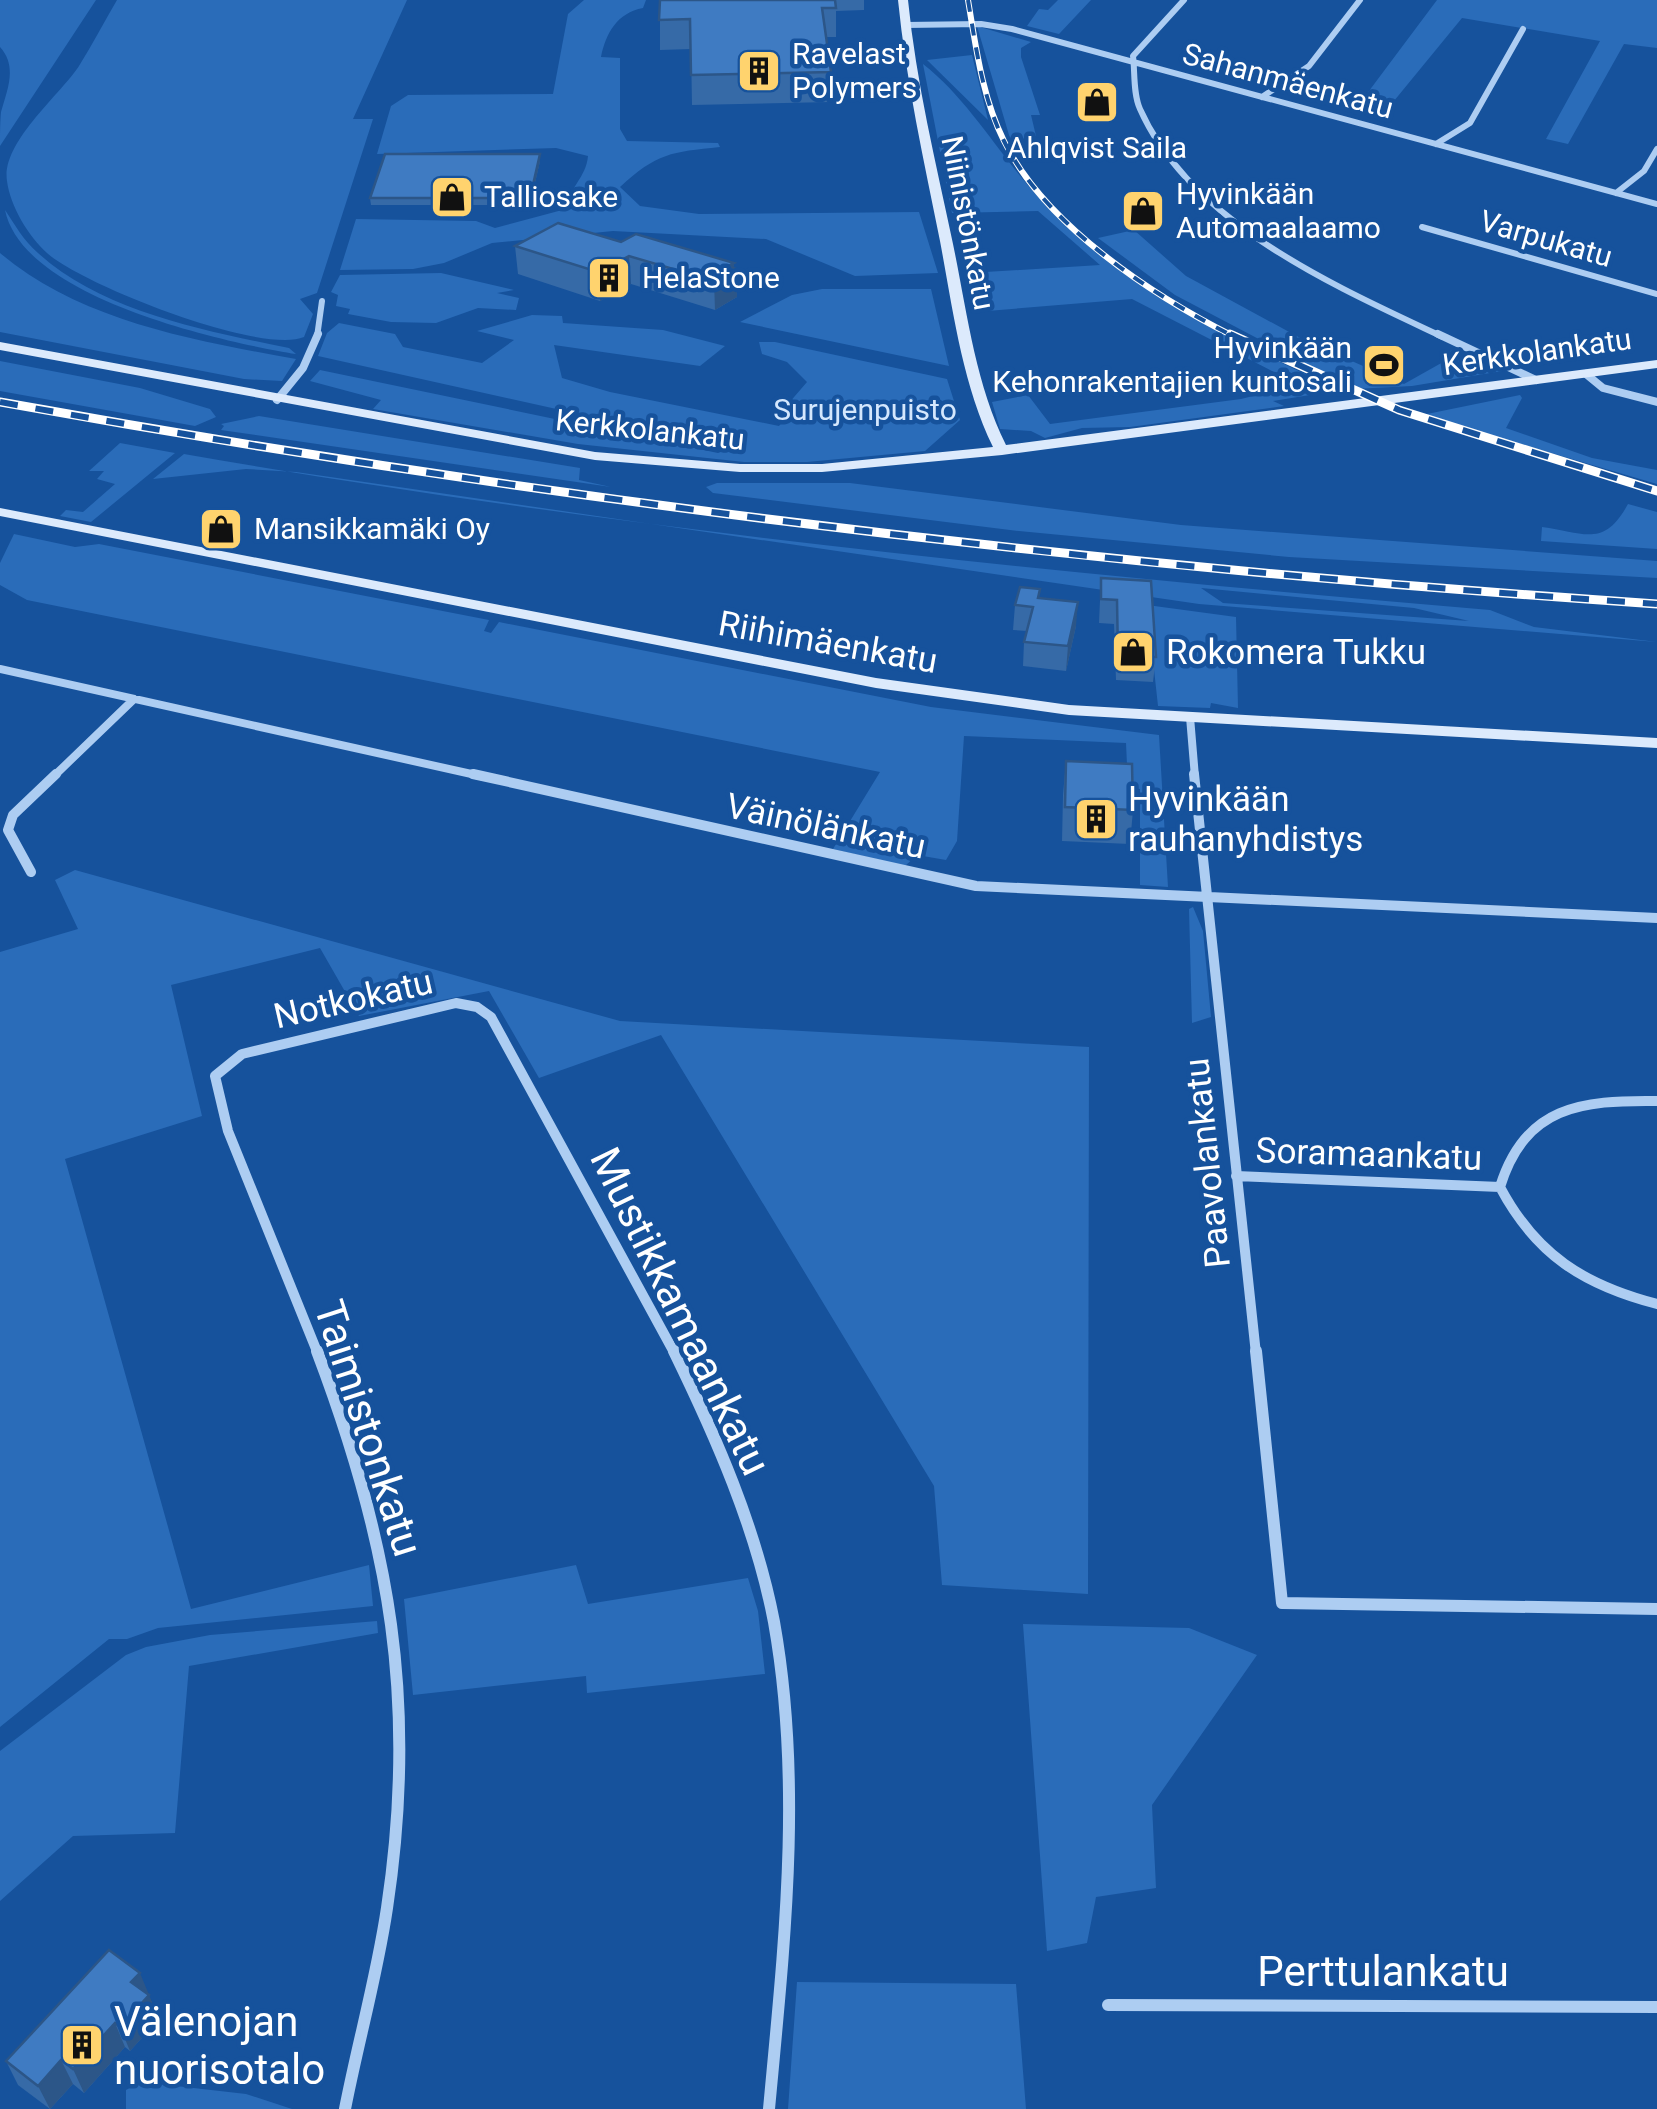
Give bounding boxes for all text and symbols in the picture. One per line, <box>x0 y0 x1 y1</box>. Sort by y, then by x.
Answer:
place label: Ravelast Polymers <box>792 36 917 105</box>
street label: Sahanmäenkatu <box>1179 36 1397 125</box>
building icon: Ravelast Polymers <box>736 48 782 94</box>
shop icon: Ahlqvist Saila <box>1074 79 1120 125</box>
place label: Ahlqvist Saila <box>1007 130 1187 165</box>
street label: Niinistönkatu <box>934 133 1003 313</box>
shop icon: Talliosake <box>429 174 475 220</box>
place label: Hyvinkään Automaalaamo <box>1176 176 1381 245</box>
place label: Talliosake <box>484 179 618 214</box>
shop icon: Hyvinkään Automaalaamo <box>1120 188 1166 234</box>
street label: Varpukatu <box>1476 203 1616 274</box>
building icon: HelaStone <box>586 255 632 301</box>
place label: HelaStone <box>642 260 780 295</box>
street label: Kerkkolankatu <box>1440 321 1633 382</box>
place label: Hyvinkään Kehonrakentajien kuntosali <box>992 330 1352 399</box>
sports icon: Hyvinkään Kehonrakentajien kuntosali <box>1361 342 1407 388</box>
park label: Surujenpuisto <box>773 392 957 427</box>
street label: Kerkkolankatu <box>554 402 746 457</box>
shop icon: Mansikkamäki Oy <box>198 506 244 552</box>
place label: Mansikkamäki Oy <box>254 511 490 546</box>
street label: Riihimäenkatu <box>715 603 941 682</box>
shop icon: Rokomera Tukku <box>1110 629 1156 675</box>
place label: Rokomera Tukku <box>1166 632 1426 673</box>
place label: Hyvinkään rauhanyhdistys <box>1128 779 1363 860</box>
street label: Väinölänkatu <box>722 785 929 868</box>
building icon: Hyvinkään rauhanyhdistys <box>1073 796 1119 842</box>
street label: Notkokatu <box>270 961 436 1038</box>
street label: Paavolankatu <box>1176 1056 1239 1270</box>
street label: Soramaankatu <box>1255 1130 1483 1179</box>
street label: Mustikkamaankatu <box>580 1140 781 1483</box>
street label: Taimistonkatu <box>304 1294 433 1562</box>
street label: Perttulankatu <box>1257 1947 1509 1996</box>
place label: Välenojan nuorisotalo <box>114 1997 325 2094</box>
building icon: Välenojan nuorisotalo <box>59 2022 105 2068</box>

